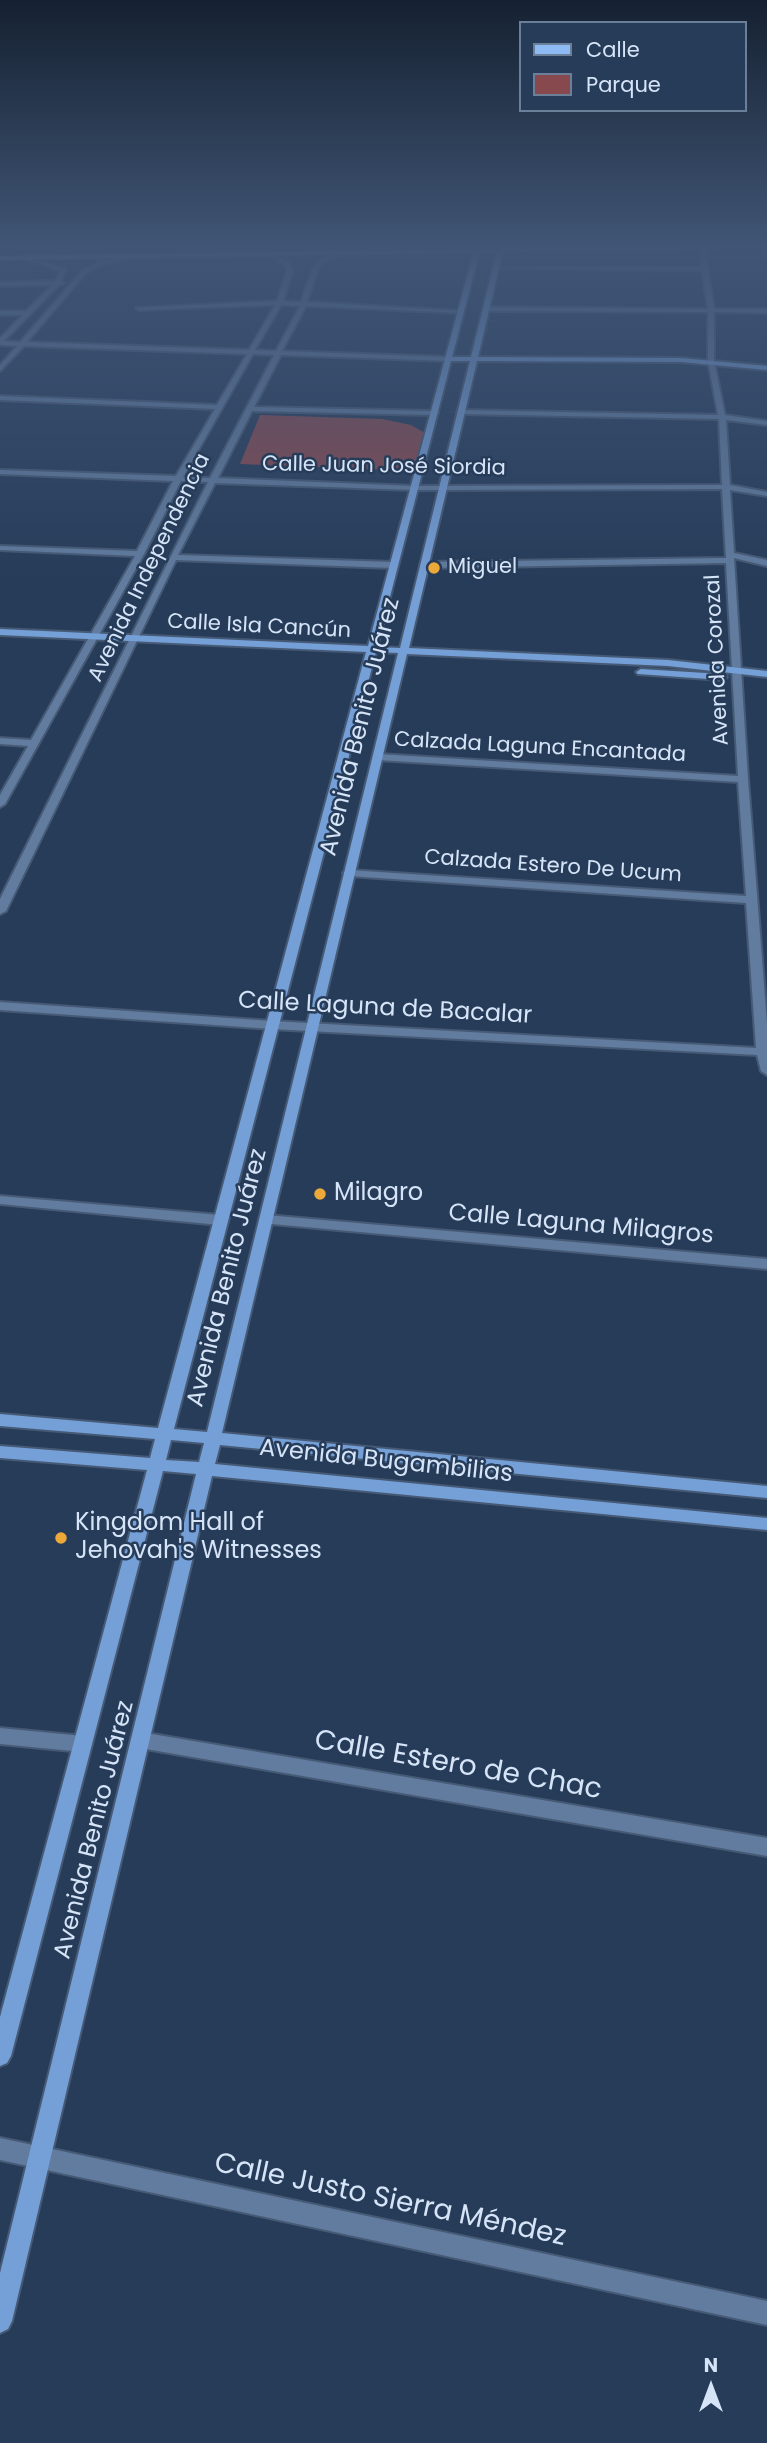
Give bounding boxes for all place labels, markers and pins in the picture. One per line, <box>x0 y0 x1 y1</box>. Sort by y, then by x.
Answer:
place label: Miguel <box>448 555 517 581</box>
marker: Miguel <box>426 560 442 576</box>
place label: Milagro <box>334 1180 423 1208</box>
marker: Milagro <box>312 1186 328 1202</box>
place label: Kingdom Hall of Jehovah's Witnesses <box>75 1510 322 1566</box>
marker: Kingdom Hall of Jehovah's Witnesses <box>53 1530 69 1546</box>

